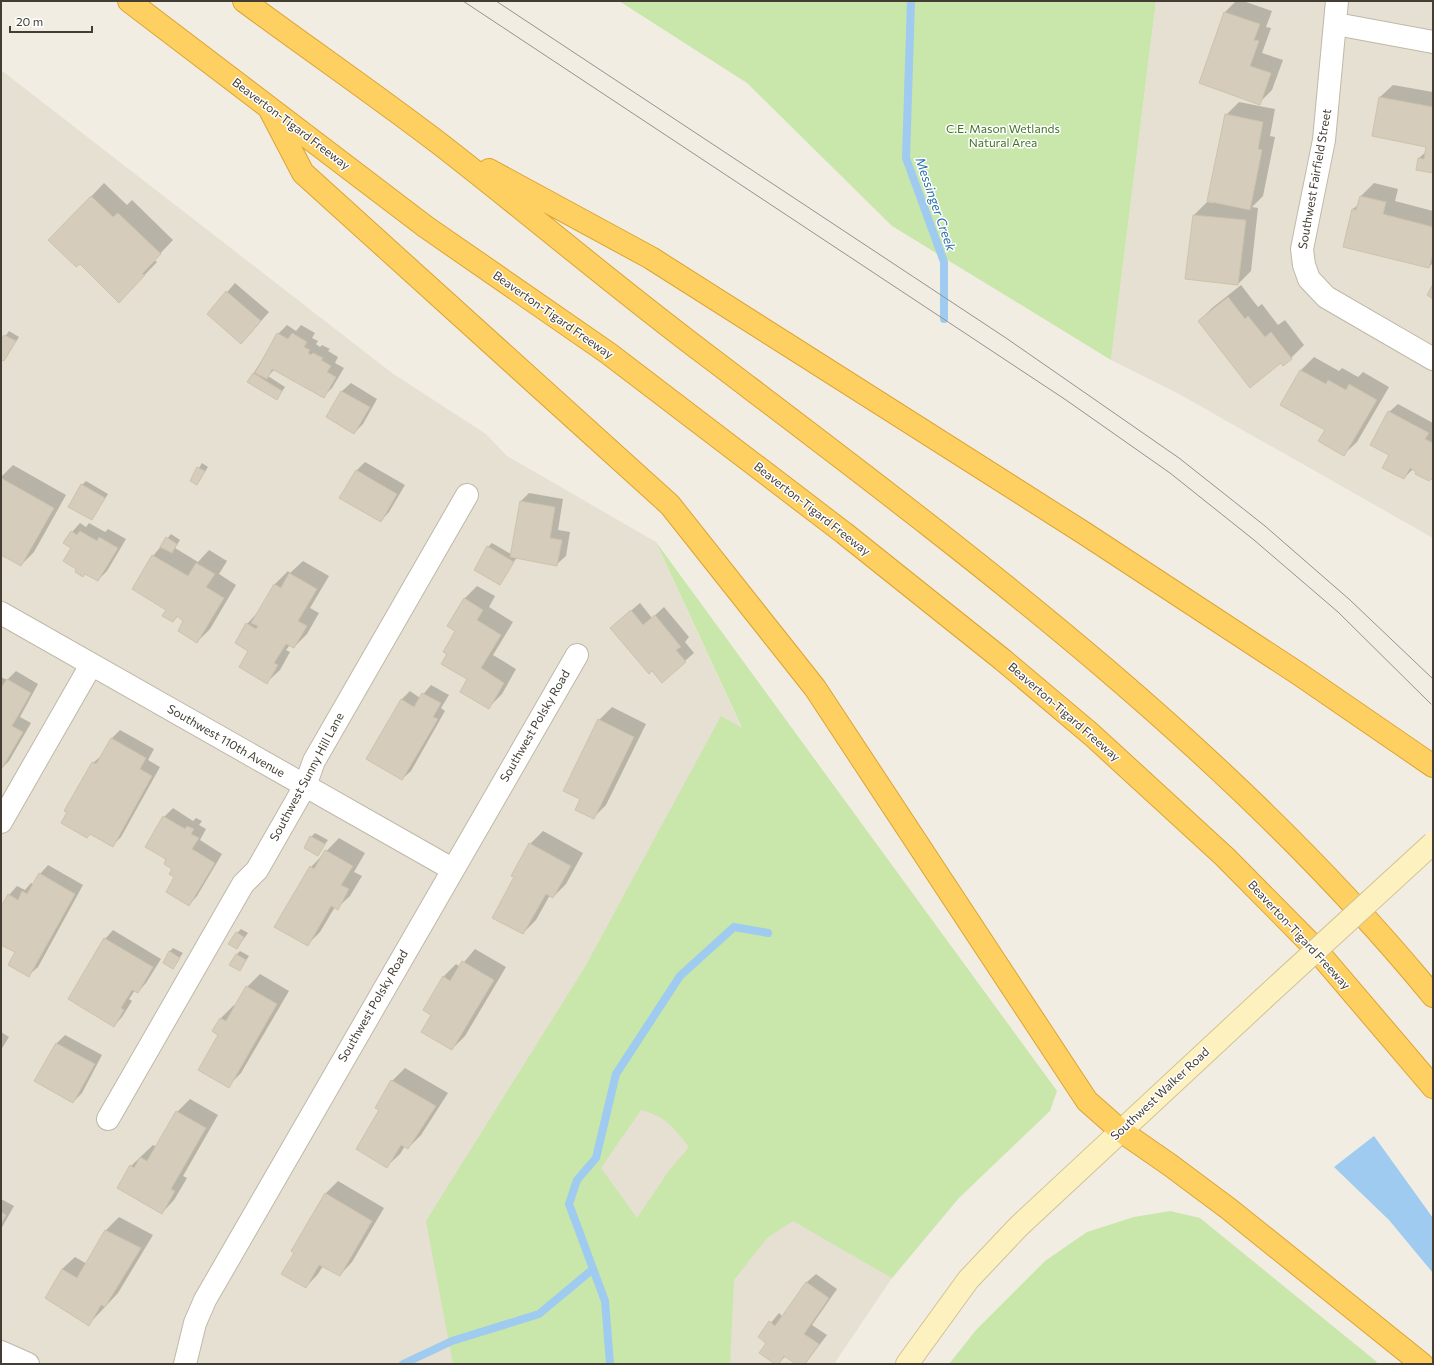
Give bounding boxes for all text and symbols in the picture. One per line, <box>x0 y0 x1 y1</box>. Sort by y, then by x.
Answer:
scale bar <box>10 8 92 34</box>
text: 20 m <box>16 14 43 28</box>
street label: Beaverton-Tigard Freeway <box>230 74 353 172</box>
street label: Southwest Fairfield Street <box>1295 108 1333 250</box>
park label: C.E. Mason Wetlands Natural Area <box>946 121 1060 149</box>
water label: Messinger Creek <box>912 155 960 254</box>
street label: Beaverton-Tigard Freeway <box>491 267 616 361</box>
street label: Beaverton-Tigard Freeway <box>752 459 873 558</box>
street label: Beaverton-Tigard Freeway <box>1006 659 1123 764</box>
street label: Southwest Polsky Road <box>496 667 572 784</box>
street label: Southwest 110th Avenue <box>165 701 288 779</box>
street label: Southwest Sunny Hill Lane <box>266 710 346 843</box>
street label: Beaverton-Tigard Freeway <box>1246 877 1354 992</box>
street label: Southwest Polsky Road <box>334 947 410 1064</box>
street label: Southwest Walker Road <box>1107 1044 1212 1143</box>

